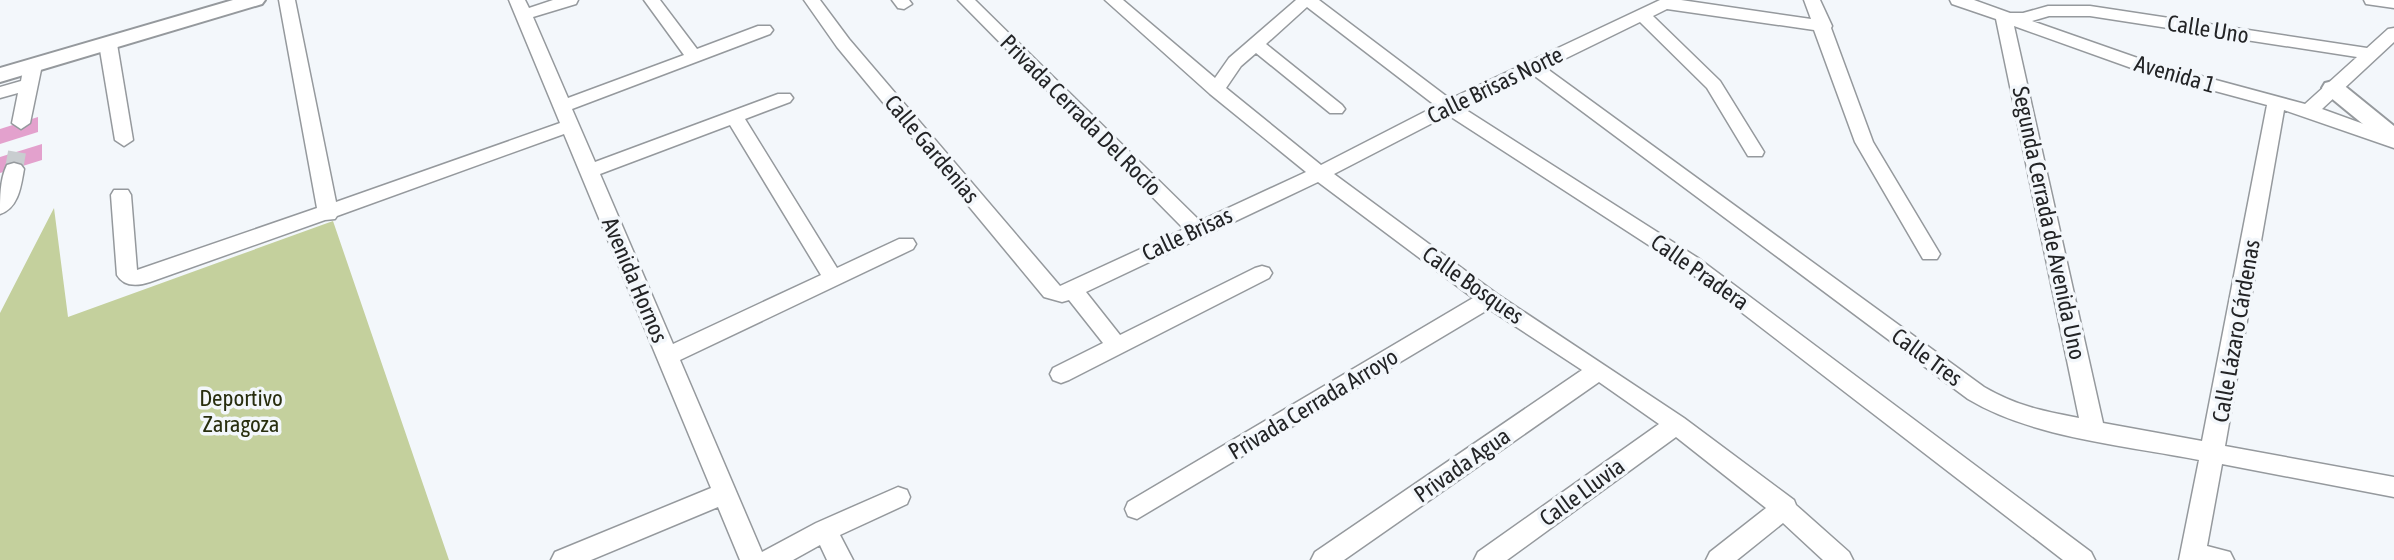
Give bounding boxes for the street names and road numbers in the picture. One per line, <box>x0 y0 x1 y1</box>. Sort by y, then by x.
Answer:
street label: Calle Uno <box>2165 10 2251 48</box>
street label: Privada Cerrada Del Rocío <box>995 29 1167 201</box>
street label: Calle Brisas Norte <box>1423 41 1567 129</box>
street label: Avenida 1 <box>2132 50 2218 98</box>
street label: Segunda Cerrada de Avenida Uno <box>2007 84 2091 362</box>
street label: Calle Gardenias <box>879 90 985 208</box>
street label: Calle Brisas <box>1138 202 1236 266</box>
street label: Avenida Hornos <box>597 214 673 346</box>
street label: Calle Pradera <box>1646 229 1754 315</box>
street label: Calle Lázaro Cárdenas <box>2207 238 2265 424</box>
street label: Calle Bosques <box>1418 241 1528 329</box>
street label: Calle Tres <box>1887 323 1967 391</box>
street label: Privada Cerrada Arroyo <box>1224 343 1402 465</box>
street label: Privada Agua <box>1409 423 1515 507</box>
street label: Calle Lluvia <box>1535 453 1629 531</box>

